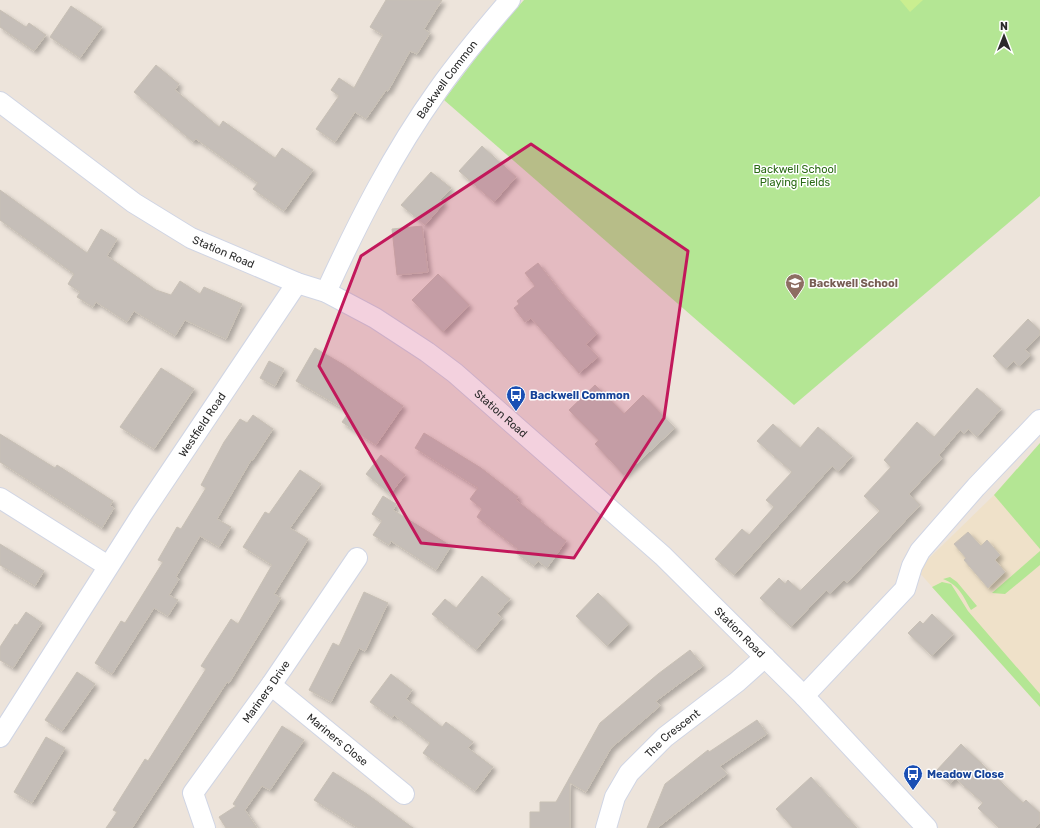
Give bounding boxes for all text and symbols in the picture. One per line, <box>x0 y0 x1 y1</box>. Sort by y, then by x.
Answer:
north arrow <box>984 16 1024 56</box>
text: N <box>1000 20 1008 33</box>
street label: Backwell Common <box>414 38 480 121</box>
park label: Backwell School Playing Fields <box>754 163 836 189</box>
street label: Station Road <box>191 233 256 271</box>
school or university icon: Backwell School <box>784 272 806 300</box>
place label: Backwell School <box>809 277 898 290</box>
bus stop icon: Backwell Common <box>505 384 527 412</box>
street label: Station Road <box>472 387 530 440</box>
place label: Backwell Common <box>530 389 630 402</box>
street label: Westfield Road <box>176 390 228 459</box>
street label: Station Road <box>712 604 768 660</box>
street label: Mariners Drive <box>239 658 292 725</box>
street label: The Crescent <box>642 706 703 760</box>
street label: Mariners Close <box>304 711 371 768</box>
bus stop icon: Meadow Close <box>902 763 924 791</box>
place label: Meadow Close <box>927 768 1005 781</box>

